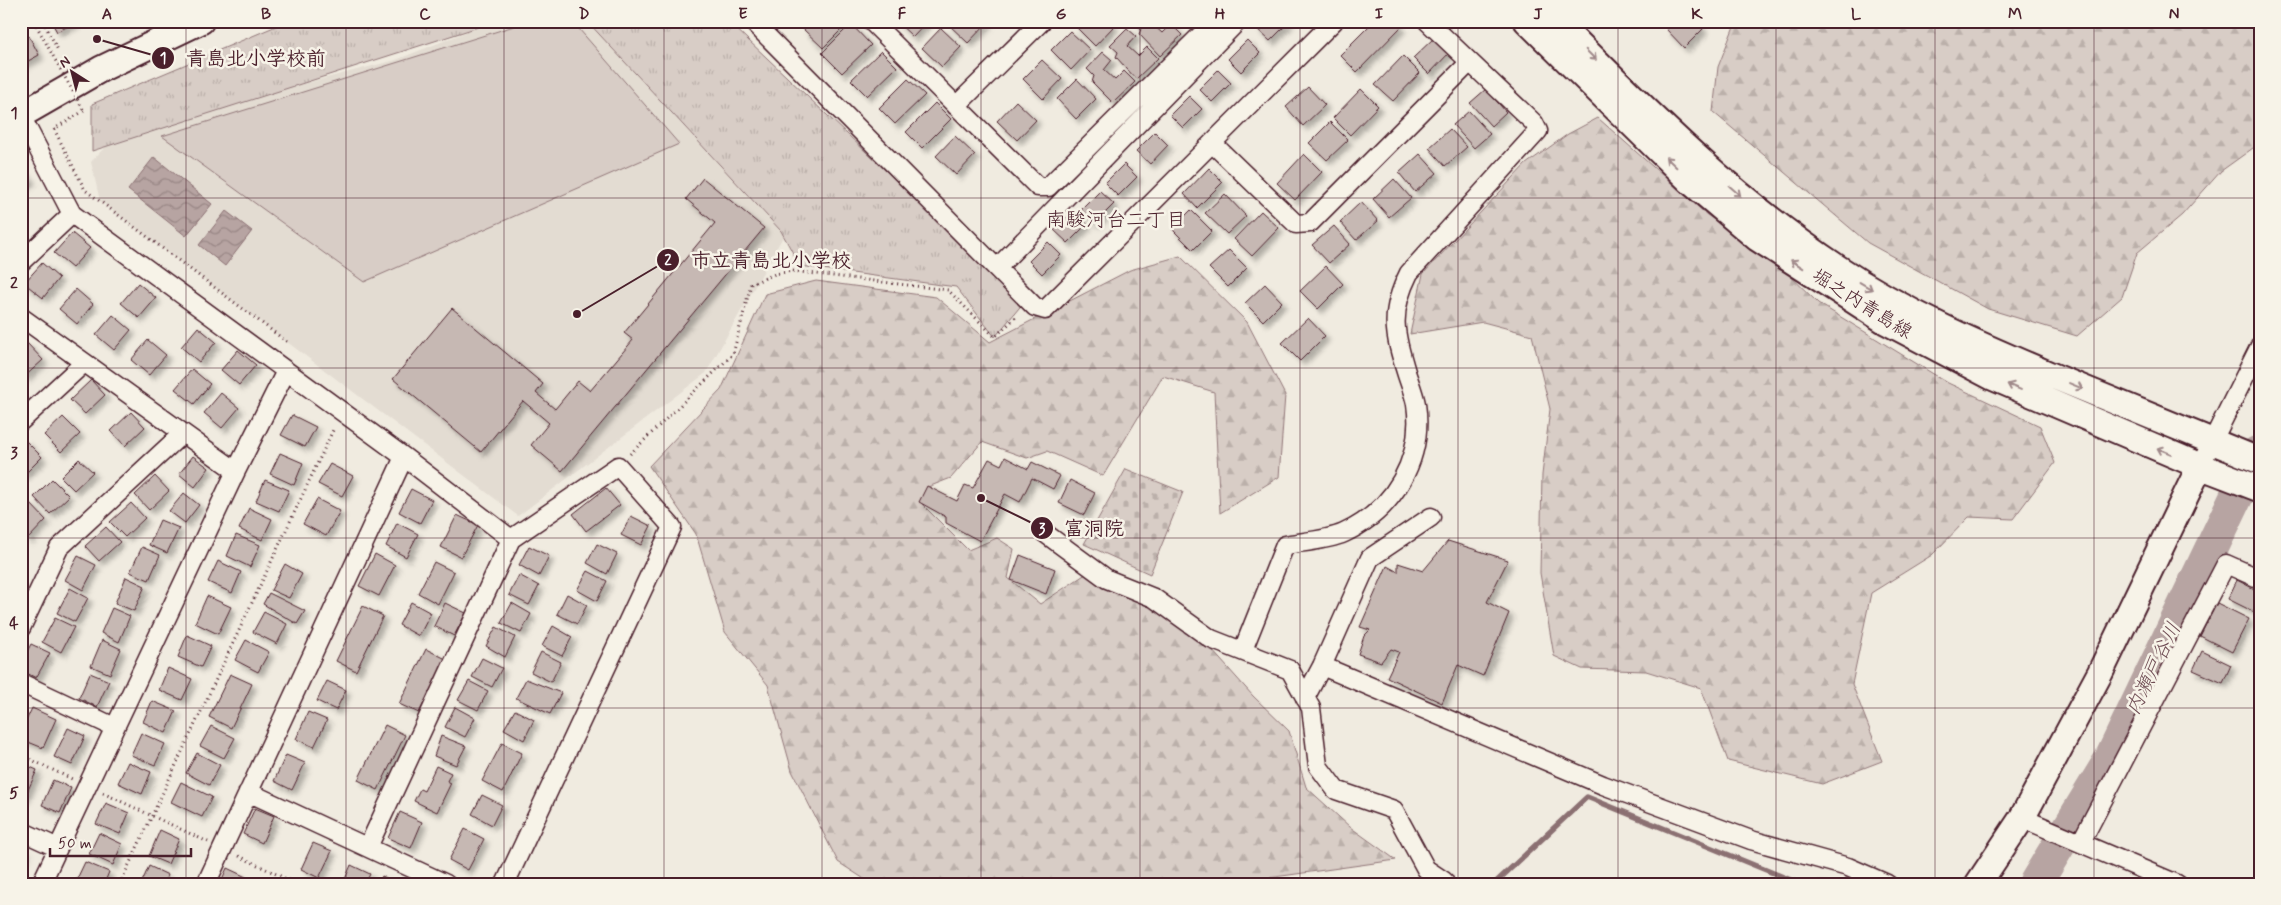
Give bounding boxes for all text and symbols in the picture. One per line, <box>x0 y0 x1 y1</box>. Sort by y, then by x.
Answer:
text: A <box>102 4 112 25</box>
text: B <box>261 4 271 25</box>
text: C <box>419 4 431 25</box>
text: D <box>578 4 590 25</box>
text: E <box>738 4 748 25</box>
text: F <box>898 4 907 25</box>
text: G <box>1056 4 1067 25</box>
text: H <box>1215 4 1226 25</box>
text: I <box>1375 4 1384 25</box>
text: J <box>1533 4 1543 25</box>
text: K <box>1691 4 1703 25</box>
text: L <box>1851 4 1862 25</box>
text: M <box>2008 4 2022 25</box>
text: N <box>2169 4 2179 25</box>
callout: 青島北小学校前 <box>151 40 336 75</box>
text: 青島北小学校前 <box>186 46 326 73</box>
north arrow <box>48 48 98 98</box>
text: 1 <box>160 49 166 69</box>
one-way arrow <box>1585 49 1597 62</box>
text: N <box>56 52 74 72</box>
text: 1 <box>10 103 18 124</box>
one-way arrow <box>1664 156 1677 168</box>
one-way arrow <box>1728 185 1741 196</box>
district label: 南駿河台二丁目 <box>1046 207 1186 234</box>
callout: 市立青島北小学校 <box>656 242 861 277</box>
text: 市立青島北小学校 <box>691 248 851 275</box>
text: 2 <box>664 251 672 271</box>
one-way arrow <box>1790 258 1804 269</box>
street label: 堀之内青島線 <box>1807 263 1917 345</box>
text: 2 <box>10 273 18 294</box>
one-way arrow <box>1859 281 1873 291</box>
one-way arrow <box>2007 381 2022 391</box>
one-way arrow <box>2068 381 2083 391</box>
text: 3 <box>10 443 18 464</box>
one-way arrow <box>2157 445 2172 455</box>
callout: 富洞院 <box>1029 511 1134 546</box>
text: 富洞院 <box>1064 516 1124 543</box>
text: 3 <box>1039 520 1046 540</box>
text: 4 <box>9 613 19 634</box>
water label: 内瀬戸谷川 <box>2120 618 2188 720</box>
text: 5 <box>9 783 19 804</box>
scale bar <box>50 825 191 857</box>
text: 50 m <box>58 834 92 854</box>

